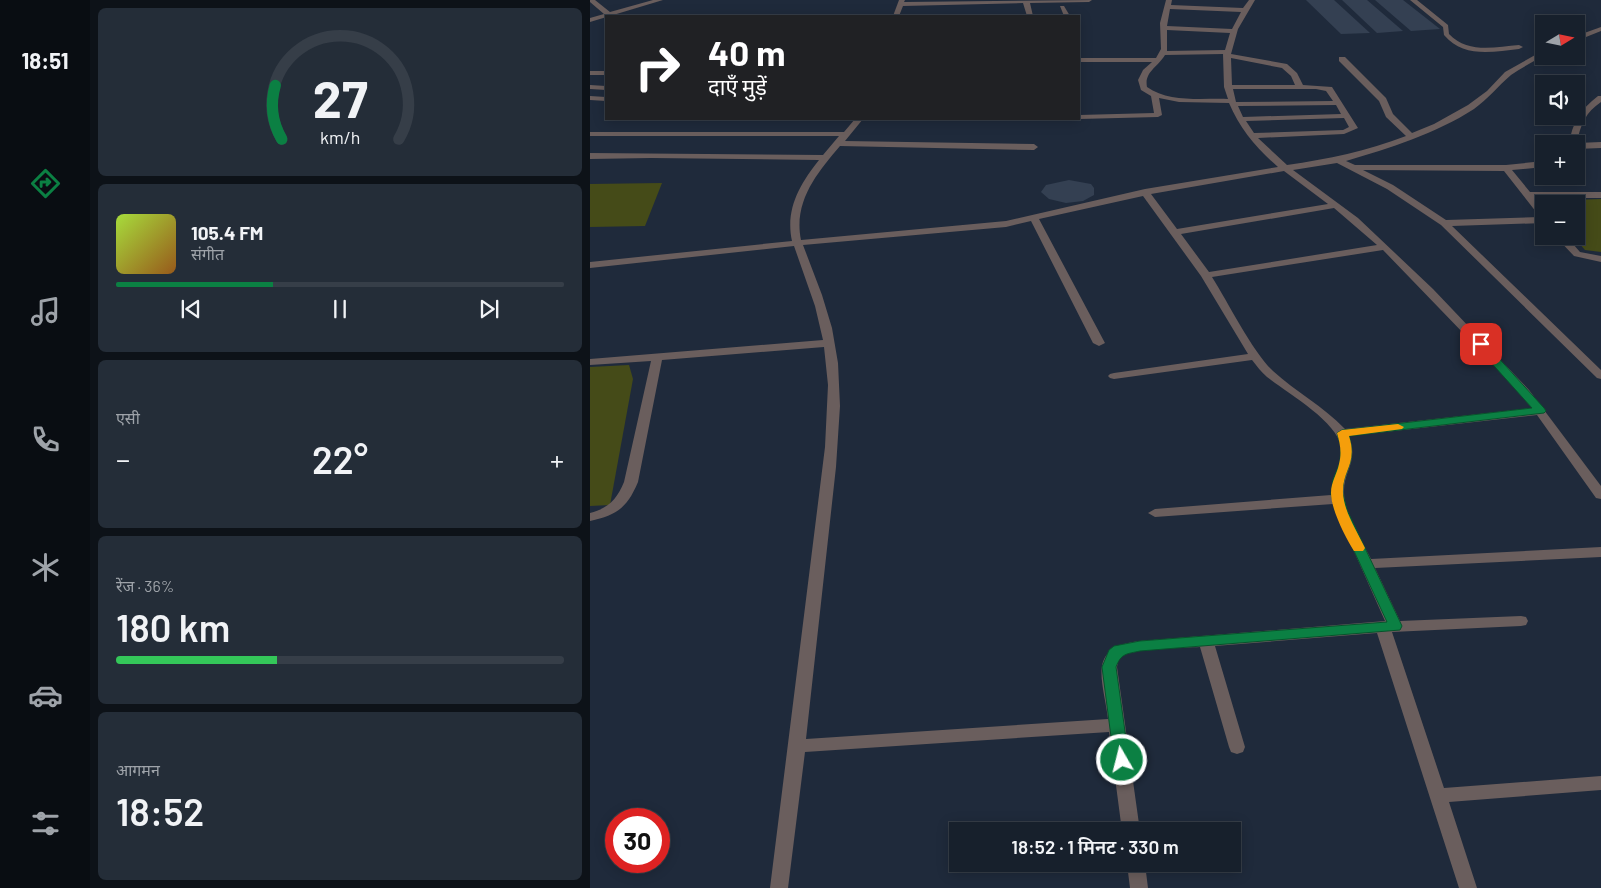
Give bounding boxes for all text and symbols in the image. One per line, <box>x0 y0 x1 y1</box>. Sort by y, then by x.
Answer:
north arrow <box>1535 15 1585 65</box>
map controls <box>1535 15 1585 245</box>
text: 40 m <box>708 31 785 73</box>
icon: right <box>625 35 690 100</box>
text: 18:51 <box>21 47 69 73</box>
text: 27 <box>313 66 368 128</box>
text: दाएँ मुड़ें <box>708 73 767 99</box>
button: sound <box>1535 75 1585 125</box>
text: km/h <box>320 126 360 148</box>
button: + <box>1535 135 1585 185</box>
icon: directions <box>28 166 63 201</box>
button: − <box>1535 195 1585 245</box>
text: 105.4 FM <box>191 221 263 244</box>
text: संगीत <box>191 244 224 263</box>
icon: music <box>28 294 63 329</box>
icon: previous <box>177 295 205 323</box>
icon: pause <box>326 295 354 323</box>
icon: next <box>475 295 503 323</box>
pin <box>1460 323 1502 365</box>
icon: arrive <box>1467 330 1495 358</box>
text: एसी <box>116 408 140 427</box>
icon: phone <box>28 422 63 457</box>
text: 22° <box>312 436 368 482</box>
text: − <box>116 442 130 476</box>
text: + <box>550 442 564 476</box>
icon: climate <box>28 550 63 585</box>
text: रेंज · 36% <box>116 576 174 595</box>
text: 180 km <box>116 604 230 650</box>
icon: car <box>28 678 63 713</box>
position arrow <box>1095 733 1147 785</box>
text: आगमन <box>116 760 160 779</box>
text: 18:52 <box>116 788 204 834</box>
icon: filters <box>28 806 63 841</box>
speed limit sign: 30 <box>605 808 670 873</box>
text: 18:52 · 1 मिनट · 330 m <box>1011 835 1179 858</box>

